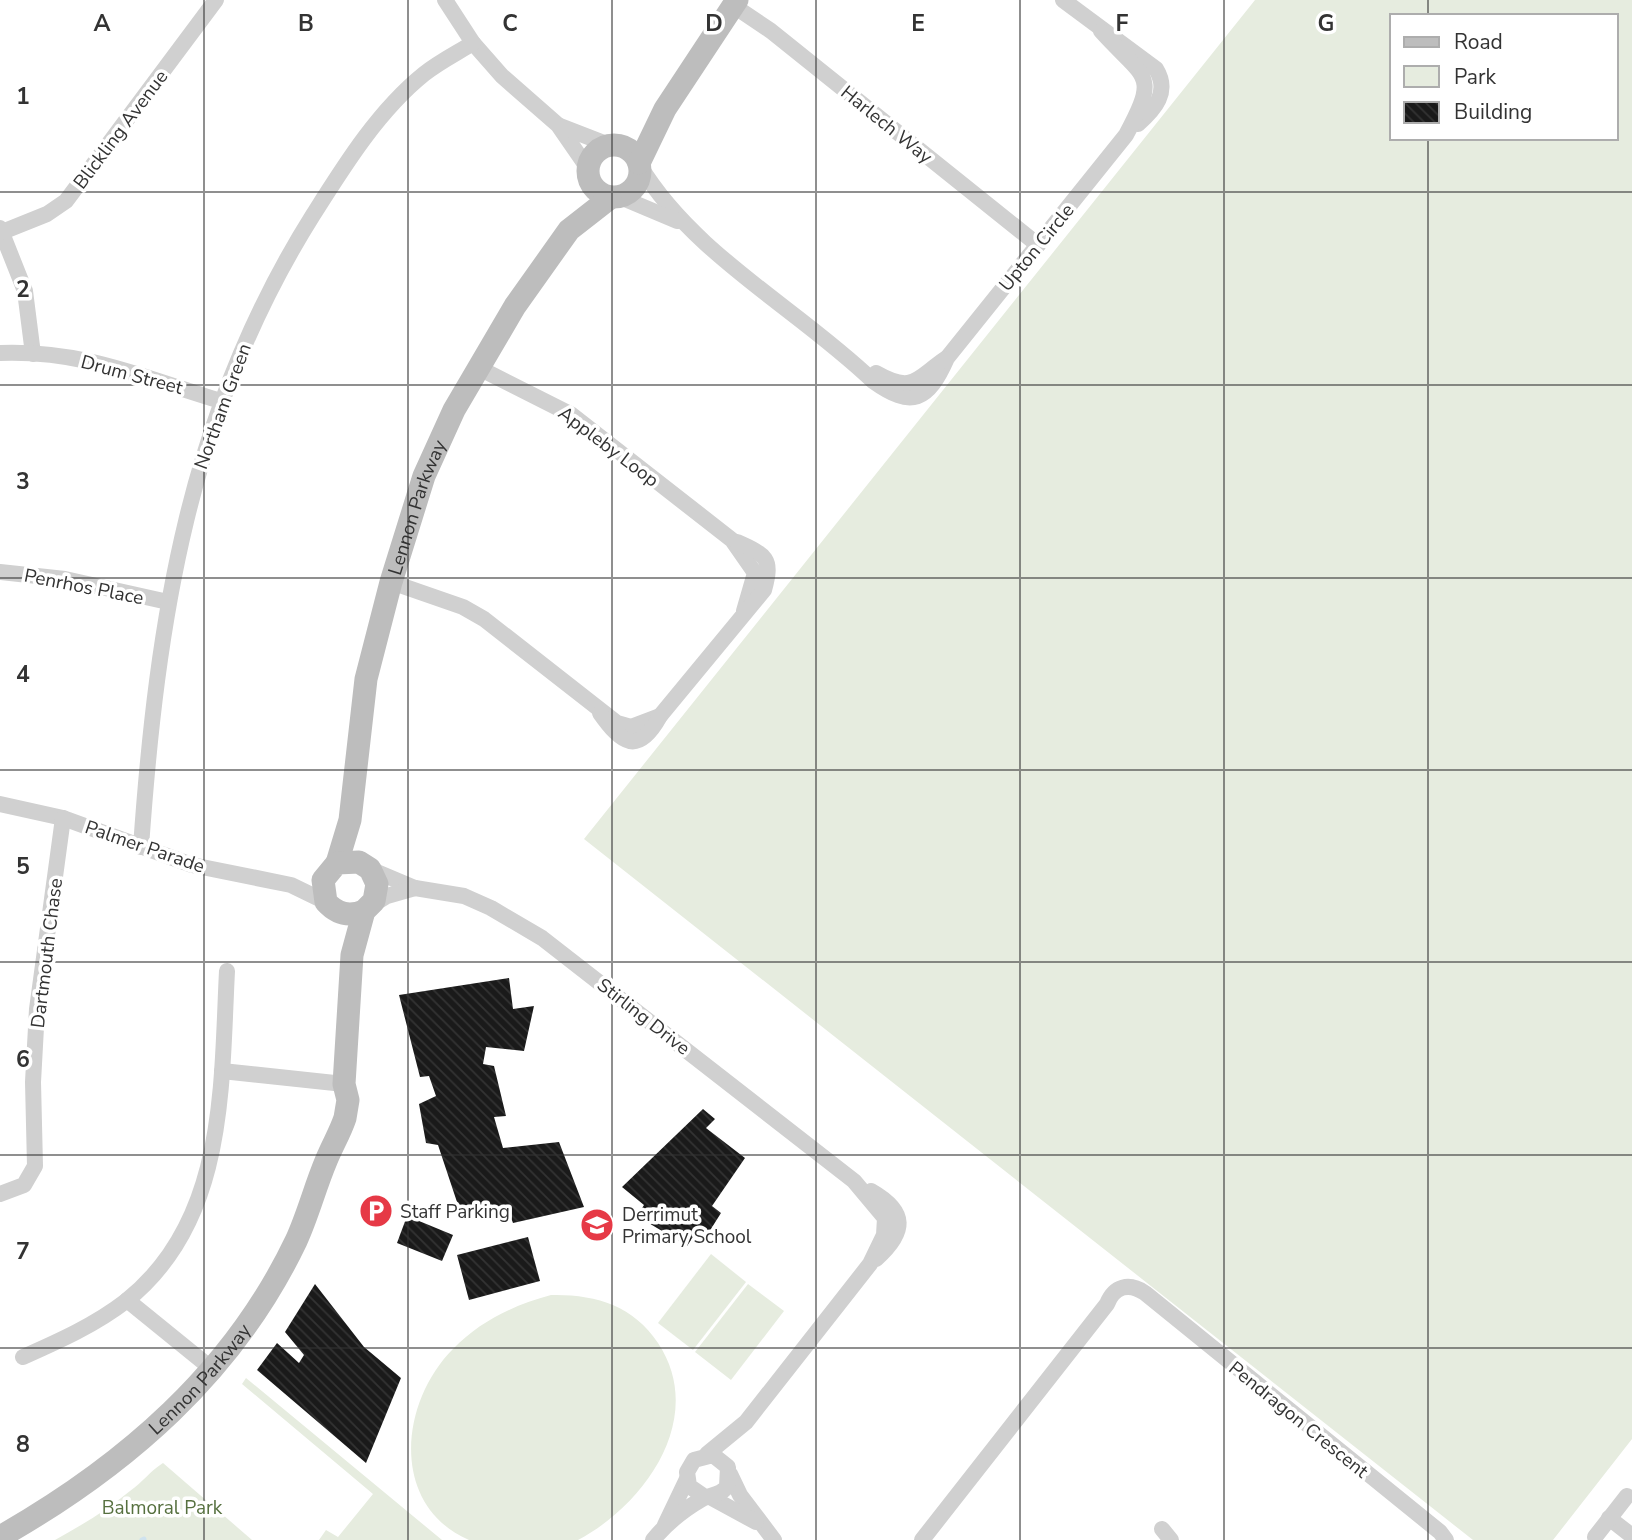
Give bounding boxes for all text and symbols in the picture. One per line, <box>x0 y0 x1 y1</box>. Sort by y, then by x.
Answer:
text: A <box>93 8 111 39</box>
text: B <box>298 8 314 39</box>
text: C <box>502 8 518 39</box>
text: D <box>705 8 723 39</box>
text: E <box>911 8 925 39</box>
text: F <box>1116 8 1129 39</box>
text: G <box>1318 8 1334 39</box>
legend <box>1390 14 1618 140</box>
text: Road <box>1454 28 1503 56</box>
text: Park <box>1454 63 1496 91</box>
street label: Blickling Avenue <box>67 65 174 194</box>
street label: Harlech Way <box>835 80 938 170</box>
text: 1 <box>16 81 30 112</box>
text: Building <box>1454 98 1532 126</box>
street label: Upton Circle <box>993 198 1080 297</box>
text: 2 <box>16 274 30 305</box>
street label: Northam Green <box>188 340 258 473</box>
street label: Drum Street <box>78 349 186 401</box>
street label: Appleby Loop <box>553 400 664 493</box>
street label: Lennon Parkway <box>382 436 453 578</box>
text: 3 <box>16 466 30 497</box>
street label: Penrhos Place <box>22 563 146 611</box>
text: 4 <box>16 659 30 690</box>
street label: Palmer Parade <box>81 814 208 880</box>
text: 5 <box>16 851 30 882</box>
street label: Dartmouth Chase <box>25 877 69 1030</box>
street label: Stirling Drive <box>591 972 695 1061</box>
text: 6 <box>16 1044 30 1075</box>
parking icon: Staff Parking <box>357 1192 395 1230</box>
place label: Staff Parking <box>400 1199 510 1225</box>
place label: Derrimut Primary School <box>622 1202 752 1250</box>
school or university icon: Derrimut Primary School <box>578 1206 616 1244</box>
text: 7 <box>16 1236 30 1267</box>
street label: Lennon Parkway <box>143 1319 257 1441</box>
street label: Pendragon Crescent <box>1223 1355 1374 1484</box>
text: 8 <box>16 1429 30 1460</box>
park label: Balmoral Park <box>102 1495 223 1521</box>

